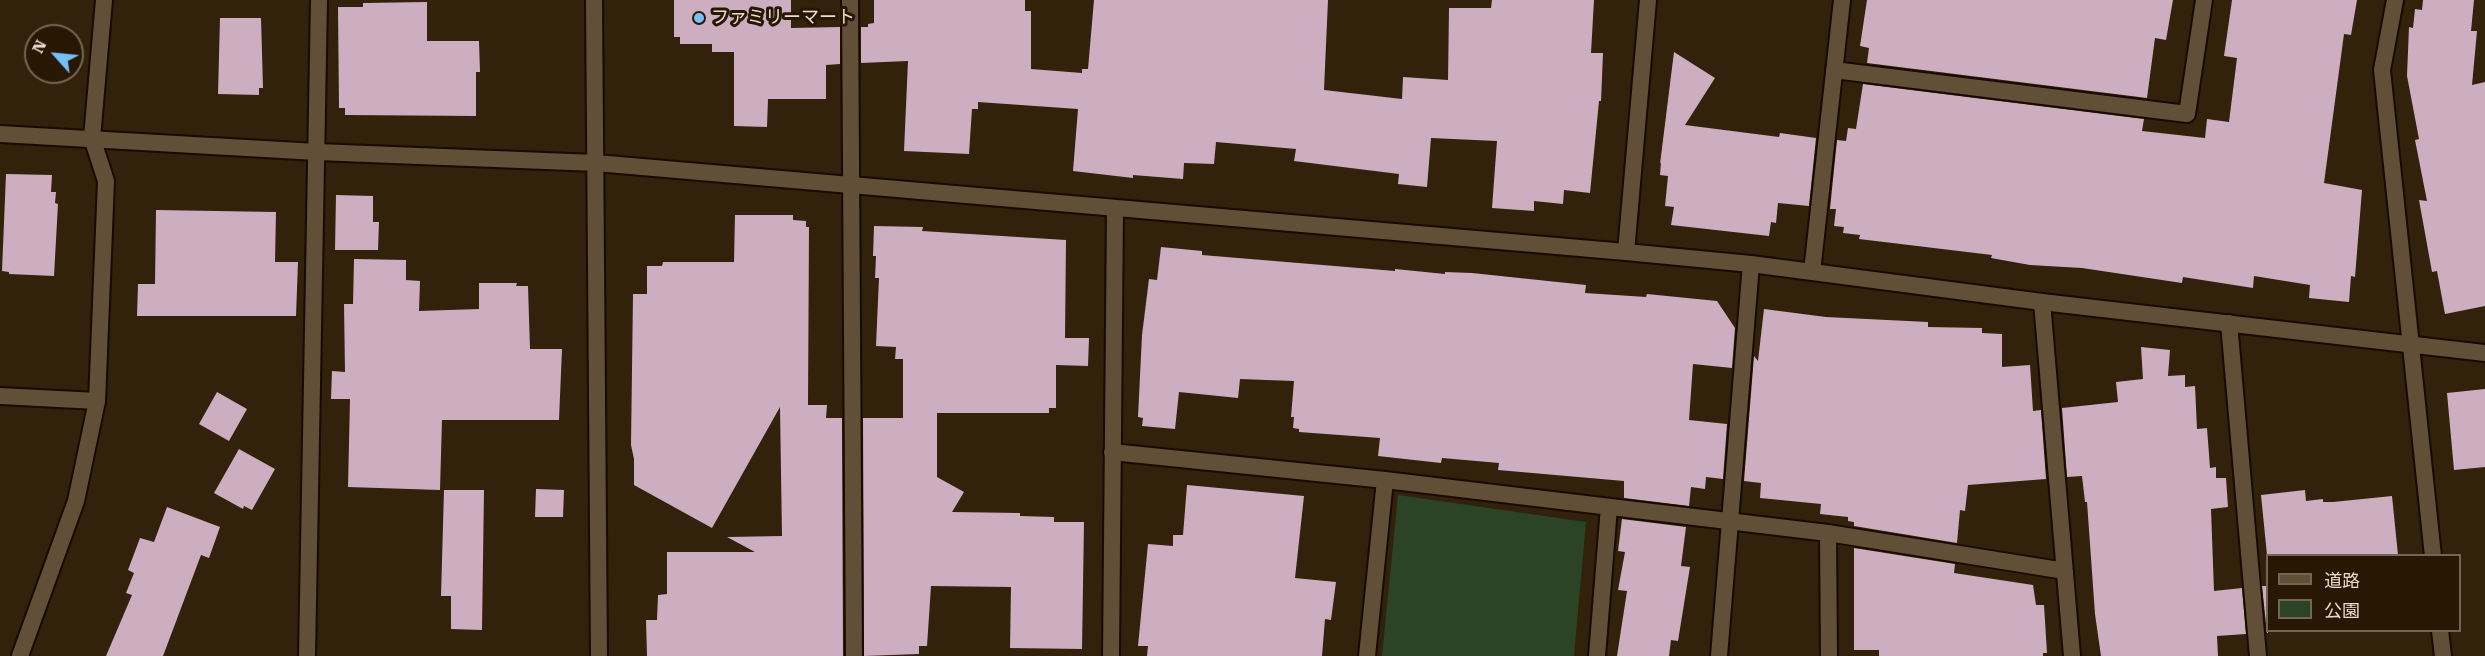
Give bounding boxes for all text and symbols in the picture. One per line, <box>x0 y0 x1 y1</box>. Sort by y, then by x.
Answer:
place label: ファミリーマート <box>711 7 855 29</box>
marker: ファミリーマート <box>692 11 706 25</box>
north arrow <box>24 24 84 84</box>
text: N <box>28 37 51 56</box>
legend <box>2266 554 2461 632</box>
text: 道路 <box>2324 570 2360 591</box>
text: 公園 <box>2324 600 2360 621</box>

